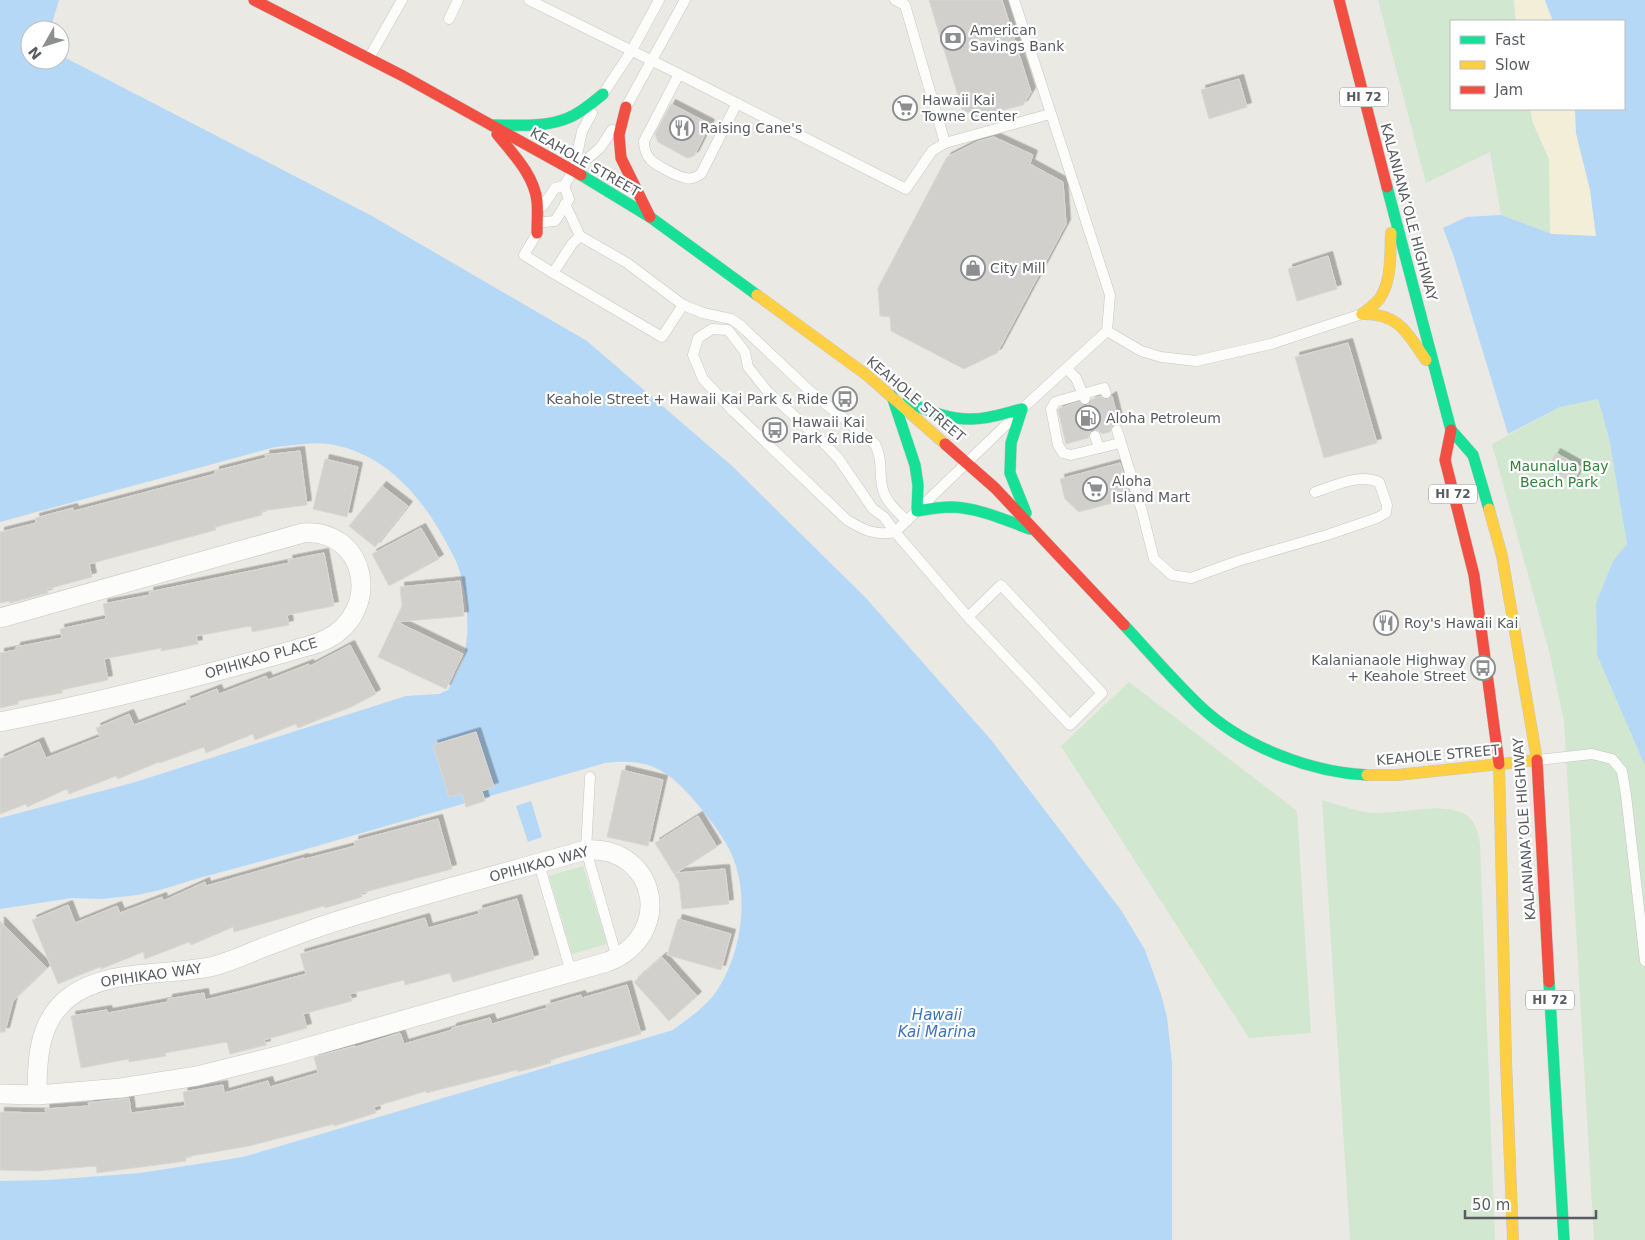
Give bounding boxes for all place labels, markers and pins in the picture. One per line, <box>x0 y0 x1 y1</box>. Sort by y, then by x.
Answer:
place label: American Savings Bank <box>970 22 1065 54</box>
bank icon: American Savings Bank <box>940 25 966 51</box>
place label: Hawaii Kai Towne Center <box>921 92 1017 124</box>
supermarket icon: Hawaii Kai Towne Center <box>892 95 918 121</box>
restaurant icon: Raising Cane's <box>669 115 695 141</box>
place label: Raising Cane's <box>700 120 802 136</box>
shop icon: City Mill <box>960 255 986 281</box>
place label: City Mill <box>990 260 1046 276</box>
bus stop icon: Keahole Street + Hawaii Kai Park & Ride <box>832 386 858 412</box>
place label: Keahole Street + Hawaii Kai Park & Ride <box>546 391 828 407</box>
fuel station icon: Aloha Petroleum <box>1075 405 1101 431</box>
place label: Aloha Petroleum <box>1106 410 1221 426</box>
place label: Hawaii Kai Park & Ride <box>792 414 873 446</box>
bus stop icon: Hawaii Kai Park & Ride <box>762 417 788 443</box>
place label: Aloha Island Mart <box>1112 473 1191 505</box>
supermarket icon: Aloha Island Mart <box>1082 476 1108 502</box>
restaurant icon: Roy's Hawaii Kai <box>1373 610 1399 636</box>
place label: Roy's Hawaii Kai <box>1404 615 1518 631</box>
place label: Kalanianaole Highway + Keahole Street <box>1311 652 1467 684</box>
bus stop icon: Kalanianaole Highway + Keahole Street <box>1470 655 1496 681</box>

